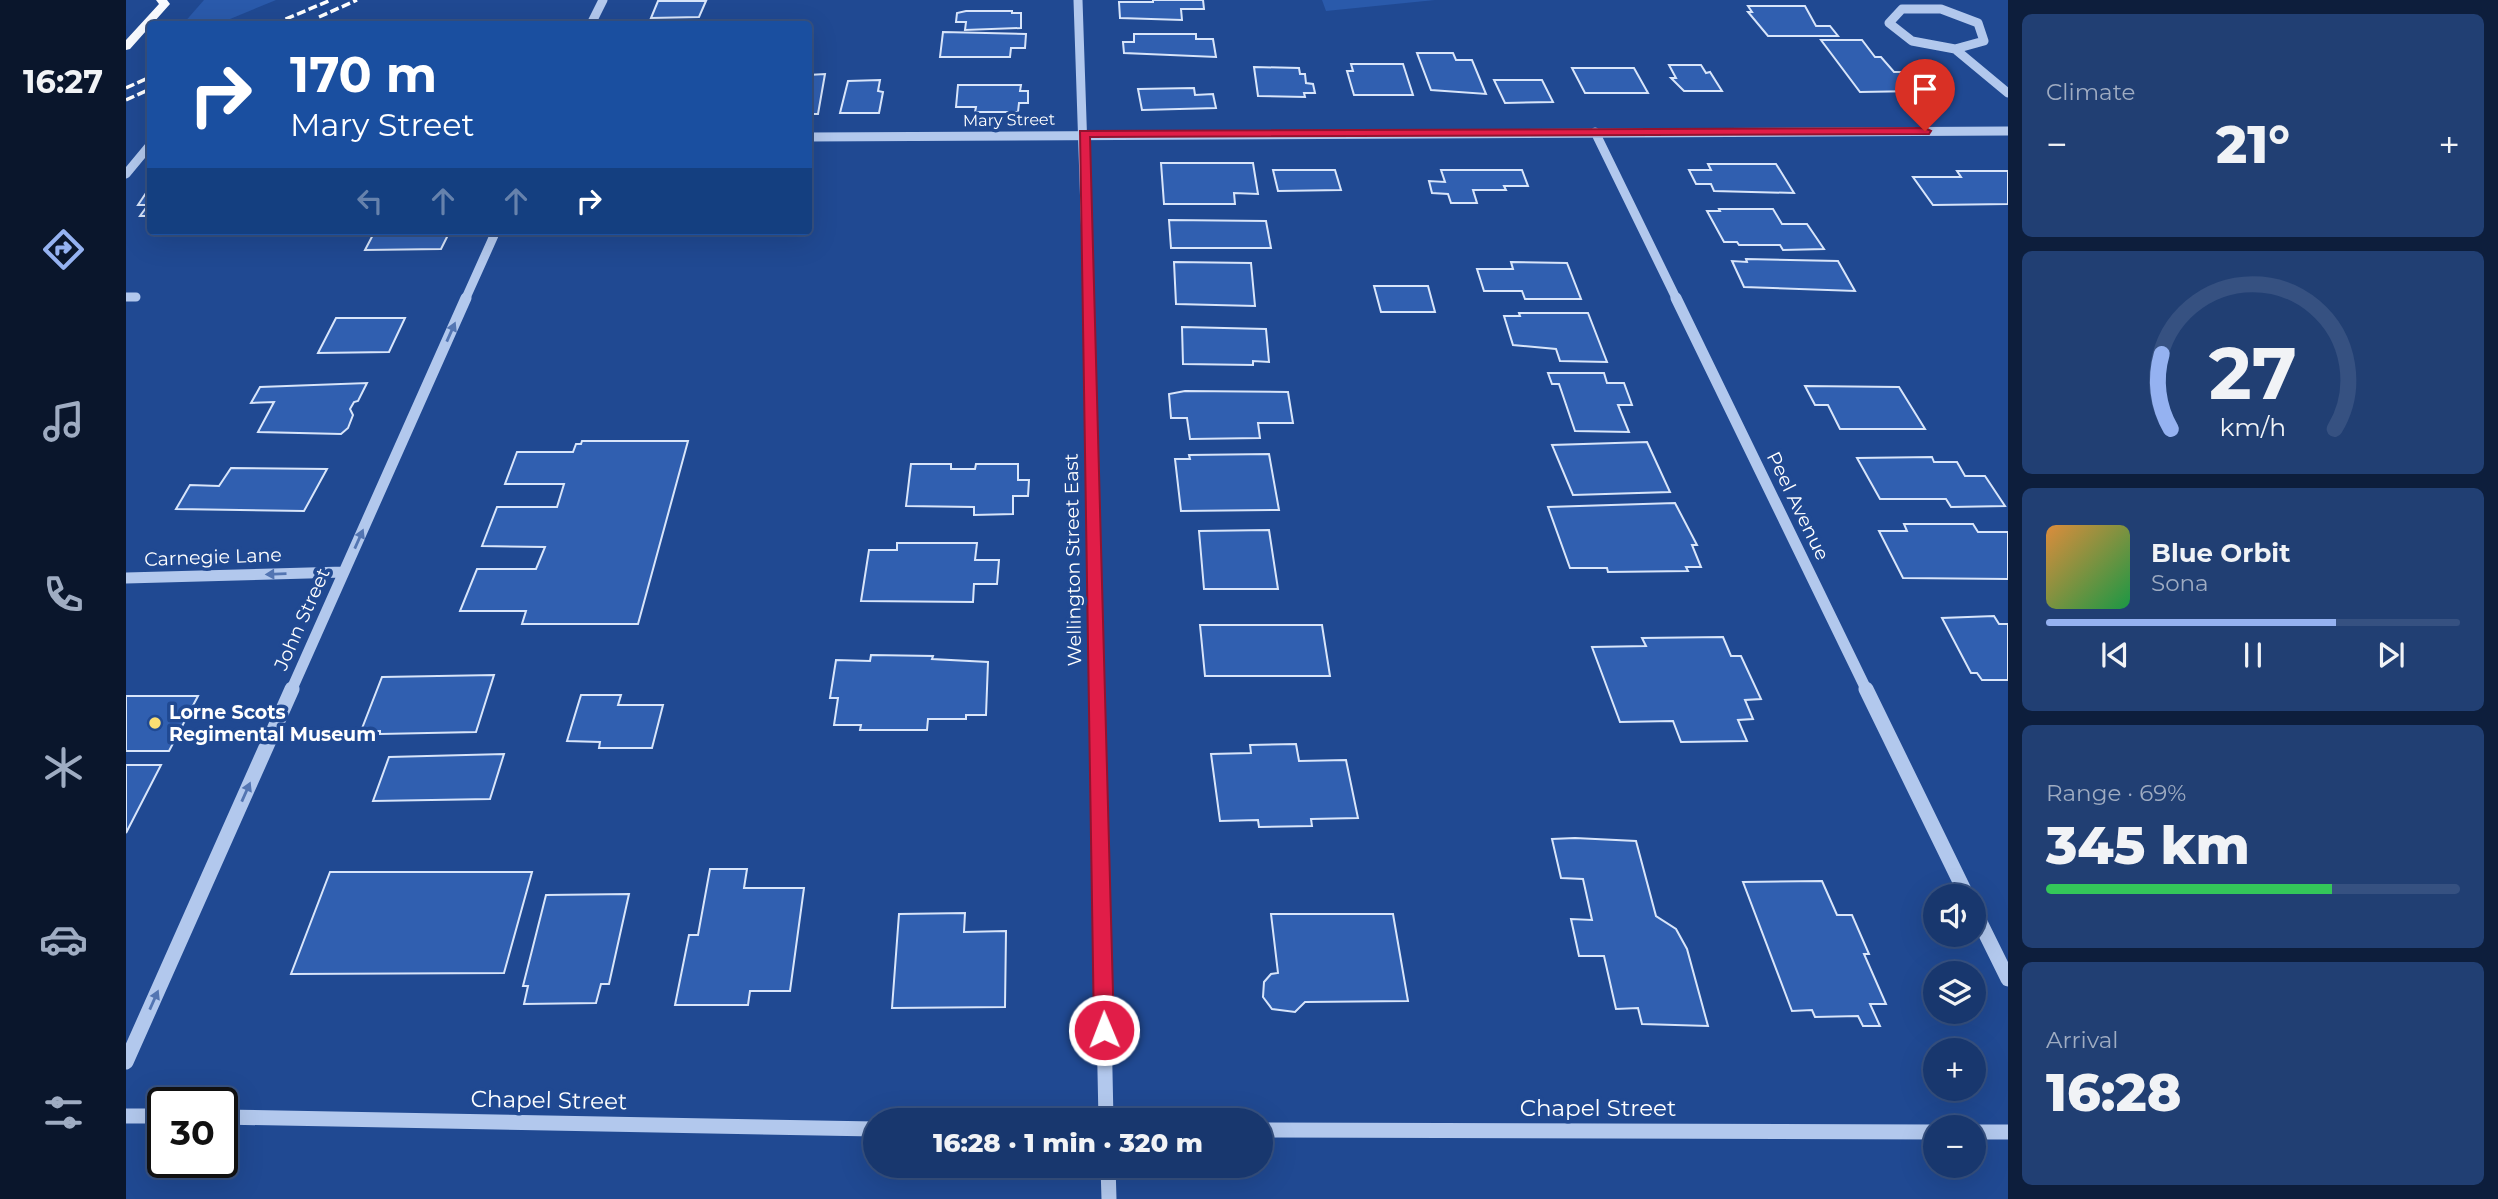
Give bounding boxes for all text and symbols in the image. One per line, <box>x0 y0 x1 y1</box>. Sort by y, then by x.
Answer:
text: 170 m <box>290 45 437 104</box>
icon: right <box>175 49 266 140</box>
pin <box>1895 59 1955 131</box>
text: 16:27 <box>23 62 103 101</box>
icon: arrive <box>1906 70 1944 108</box>
text: Climate <box>2046 78 2135 106</box>
text: Mary Street <box>290 105 475 144</box>
street label: Mary Street <box>963 110 1056 130</box>
text: 21° <box>2216 113 2290 176</box>
text: − <box>2046 121 2068 168</box>
text: + <box>2438 121 2460 168</box>
icon: left <box>351 182 389 220</box>
icon: ahead <box>424 182 462 220</box>
icon: ahead <box>497 182 535 220</box>
icon: right <box>570 182 608 220</box>
icon: directions <box>39 225 88 274</box>
one-way arrow <box>446 321 457 342</box>
text: 27 <box>2209 329 2297 417</box>
icon: music <box>39 397 88 446</box>
text: km/h <box>2220 411 2286 441</box>
street label: Peel Avenue <box>1762 448 1834 564</box>
street label: Wellington Street East <box>1060 453 1086 667</box>
one-way arrow <box>354 529 365 550</box>
text: Blue Orbit <box>2151 537 2290 569</box>
street label: Carnegie Lane <box>144 543 282 571</box>
street label: John Street <box>269 564 335 675</box>
one-way arrow <box>264 569 286 580</box>
text: Sona <box>2151 569 2209 597</box>
icon: phone <box>39 570 88 619</box>
icon: previous <box>2096 636 2134 674</box>
icon: pause <box>2234 636 2272 674</box>
icon: next <box>2372 636 2410 674</box>
place label: Lorne Scots Regimental Museum <box>169 701 376 746</box>
marker: Lorne Scots Regimental Museum <box>147 715 163 731</box>
icon: climate <box>39 743 88 792</box>
text: Range · 69% <box>2046 779 2186 807</box>
one-way arrow <box>240 782 252 802</box>
text: 345 km <box>2046 814 2250 877</box>
map controls <box>1923 884 1986 1178</box>
button: sound <box>1923 884 1986 947</box>
icon: car <box>39 915 88 964</box>
button: layers <box>1923 961 1986 1024</box>
one-way arrow <box>148 990 160 1010</box>
position arrow <box>1067 993 1141 1067</box>
text: Arrival <box>2046 1026 2119 1054</box>
button: + <box>1923 1038 1986 1101</box>
text: 16:28 <box>2046 1061 2181 1124</box>
street label: Chapel Street <box>470 1085 628 1115</box>
speed limit sign: 30 <box>147 1087 238 1178</box>
icon: filters <box>39 1088 88 1137</box>
street label: Chapel Street <box>1520 1094 1676 1122</box>
button: − <box>1923 1115 1986 1178</box>
text: 16:28 · 1 min · 320 m <box>933 1127 1203 1159</box>

